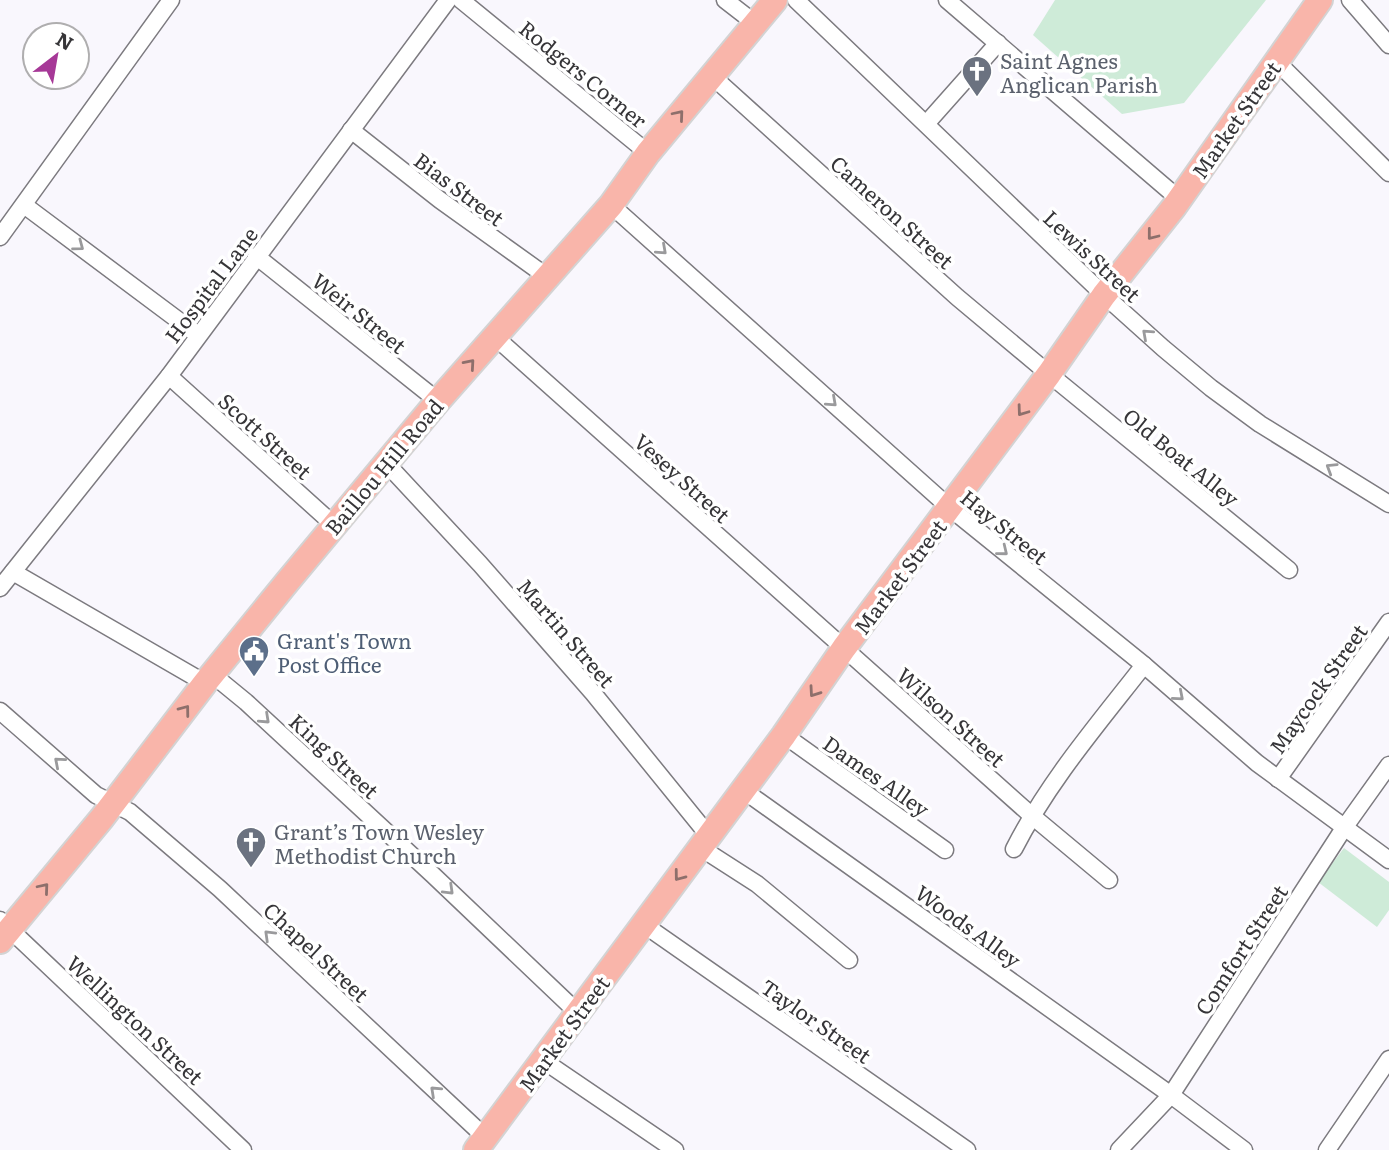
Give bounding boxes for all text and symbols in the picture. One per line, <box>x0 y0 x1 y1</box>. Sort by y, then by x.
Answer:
street label: Rodgers Corner <box>513 12 655 134</box>
north arrow <box>21 21 91 91</box>
text: N <box>51 24 79 57</box>
place label: Saint Agnes Anglican Parish <box>1000 44 1158 99</box>
church icon: Saint Agnes Anglican Parish <box>960 54 994 98</box>
street label: Market Street <box>1183 54 1287 184</box>
one-way arrow <box>671 111 683 124</box>
street label: Bias Street <box>408 144 512 233</box>
street label: Cameron Street <box>824 147 962 275</box>
street label: Lewis Street <box>1037 202 1149 309</box>
street label: Hospital Lane <box>156 219 264 349</box>
one-way arrow <box>1148 226 1160 239</box>
one-way arrow <box>71 237 83 250</box>
one-way arrow <box>654 242 667 254</box>
street label: Weir Street <box>306 264 414 360</box>
one-way arrow <box>1143 330 1156 342</box>
one-way arrow <box>462 359 474 372</box>
street label: Scott Street <box>212 385 320 486</box>
street label: Baillou Hill Road <box>317 391 449 541</box>
one-way arrow <box>824 393 837 406</box>
street label: Old Boat Alley <box>1117 400 1247 513</box>
one-way arrow <box>1017 403 1030 416</box>
street label: Vesey Street <box>628 425 739 529</box>
one-way arrow <box>1326 463 1339 476</box>
street label: Hay Street <box>955 481 1056 571</box>
street label: Market Street <box>845 511 953 640</box>
one-way arrow <box>995 543 1008 555</box>
street label: Martin Street <box>511 571 623 694</box>
street label: Maycock Street <box>1261 616 1374 759</box>
place label: Grant's Town Post Office <box>277 624 412 679</box>
public building icon: Grant's Town Post Office <box>237 634 271 678</box>
street label: Wilson Street <box>891 659 1013 773</box>
one-way arrow <box>810 684 822 697</box>
one-way arrow <box>1170 687 1183 700</box>
one-way arrow <box>176 705 189 717</box>
street label: King Street <box>283 705 387 805</box>
one-way arrow <box>257 710 270 723</box>
street label: Dames Alley <box>817 727 937 824</box>
one-way arrow <box>54 758 67 770</box>
place label: Grant’s Town Wesley Methodist Church <box>274 815 485 870</box>
church icon: Grant’s Town Wesley Methodist Church <box>234 825 268 869</box>
one-way arrow <box>675 868 688 881</box>
street label: Woods Alley <box>910 876 1029 975</box>
street label: Comfort Street <box>1186 877 1294 1020</box>
one-way arrow <box>441 882 454 895</box>
one-way arrow <box>35 884 48 896</box>
street label: Chapel Street <box>257 894 377 1008</box>
one-way arrow <box>264 931 277 944</box>
street label: Wellington Street <box>61 947 212 1091</box>
street label: Market Street <box>510 968 616 1098</box>
street label: Taylor Street <box>755 970 879 1070</box>
one-way arrow <box>430 1086 443 1099</box>

